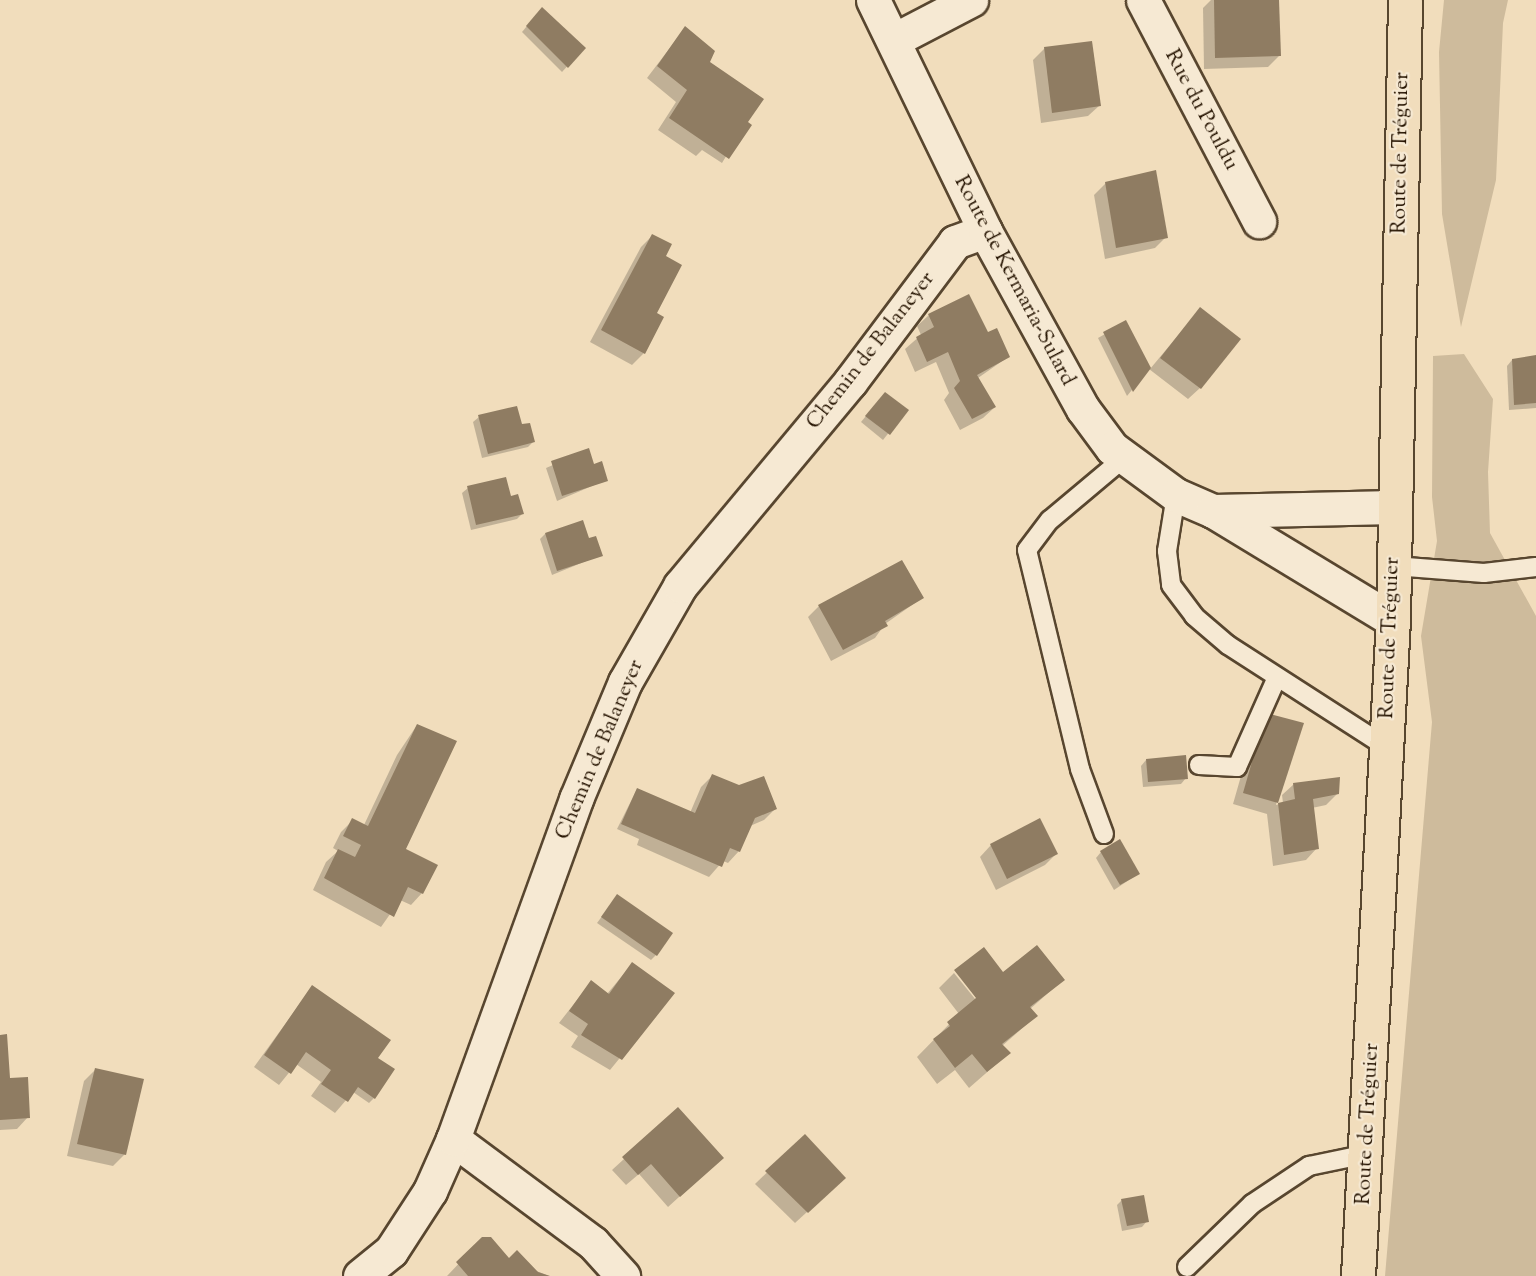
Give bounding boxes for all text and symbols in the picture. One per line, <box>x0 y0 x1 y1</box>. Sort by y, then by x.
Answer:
street label: Rue du Pouldu <box>1159 45 1243 175</box>
street label: Route de Tréguier <box>1387 72 1415 234</box>
street label: Route de Kermaria-Sulard <box>948 172 1080 390</box>
street label: Chemin de Balaneyer <box>802 267 940 435</box>
street label: Route de Tréguier <box>1375 557 1405 719</box>
street label: Chemin de Balaneyer <box>551 656 649 844</box>
street label: Route de Tréguier <box>1351 1043 1385 1205</box>

